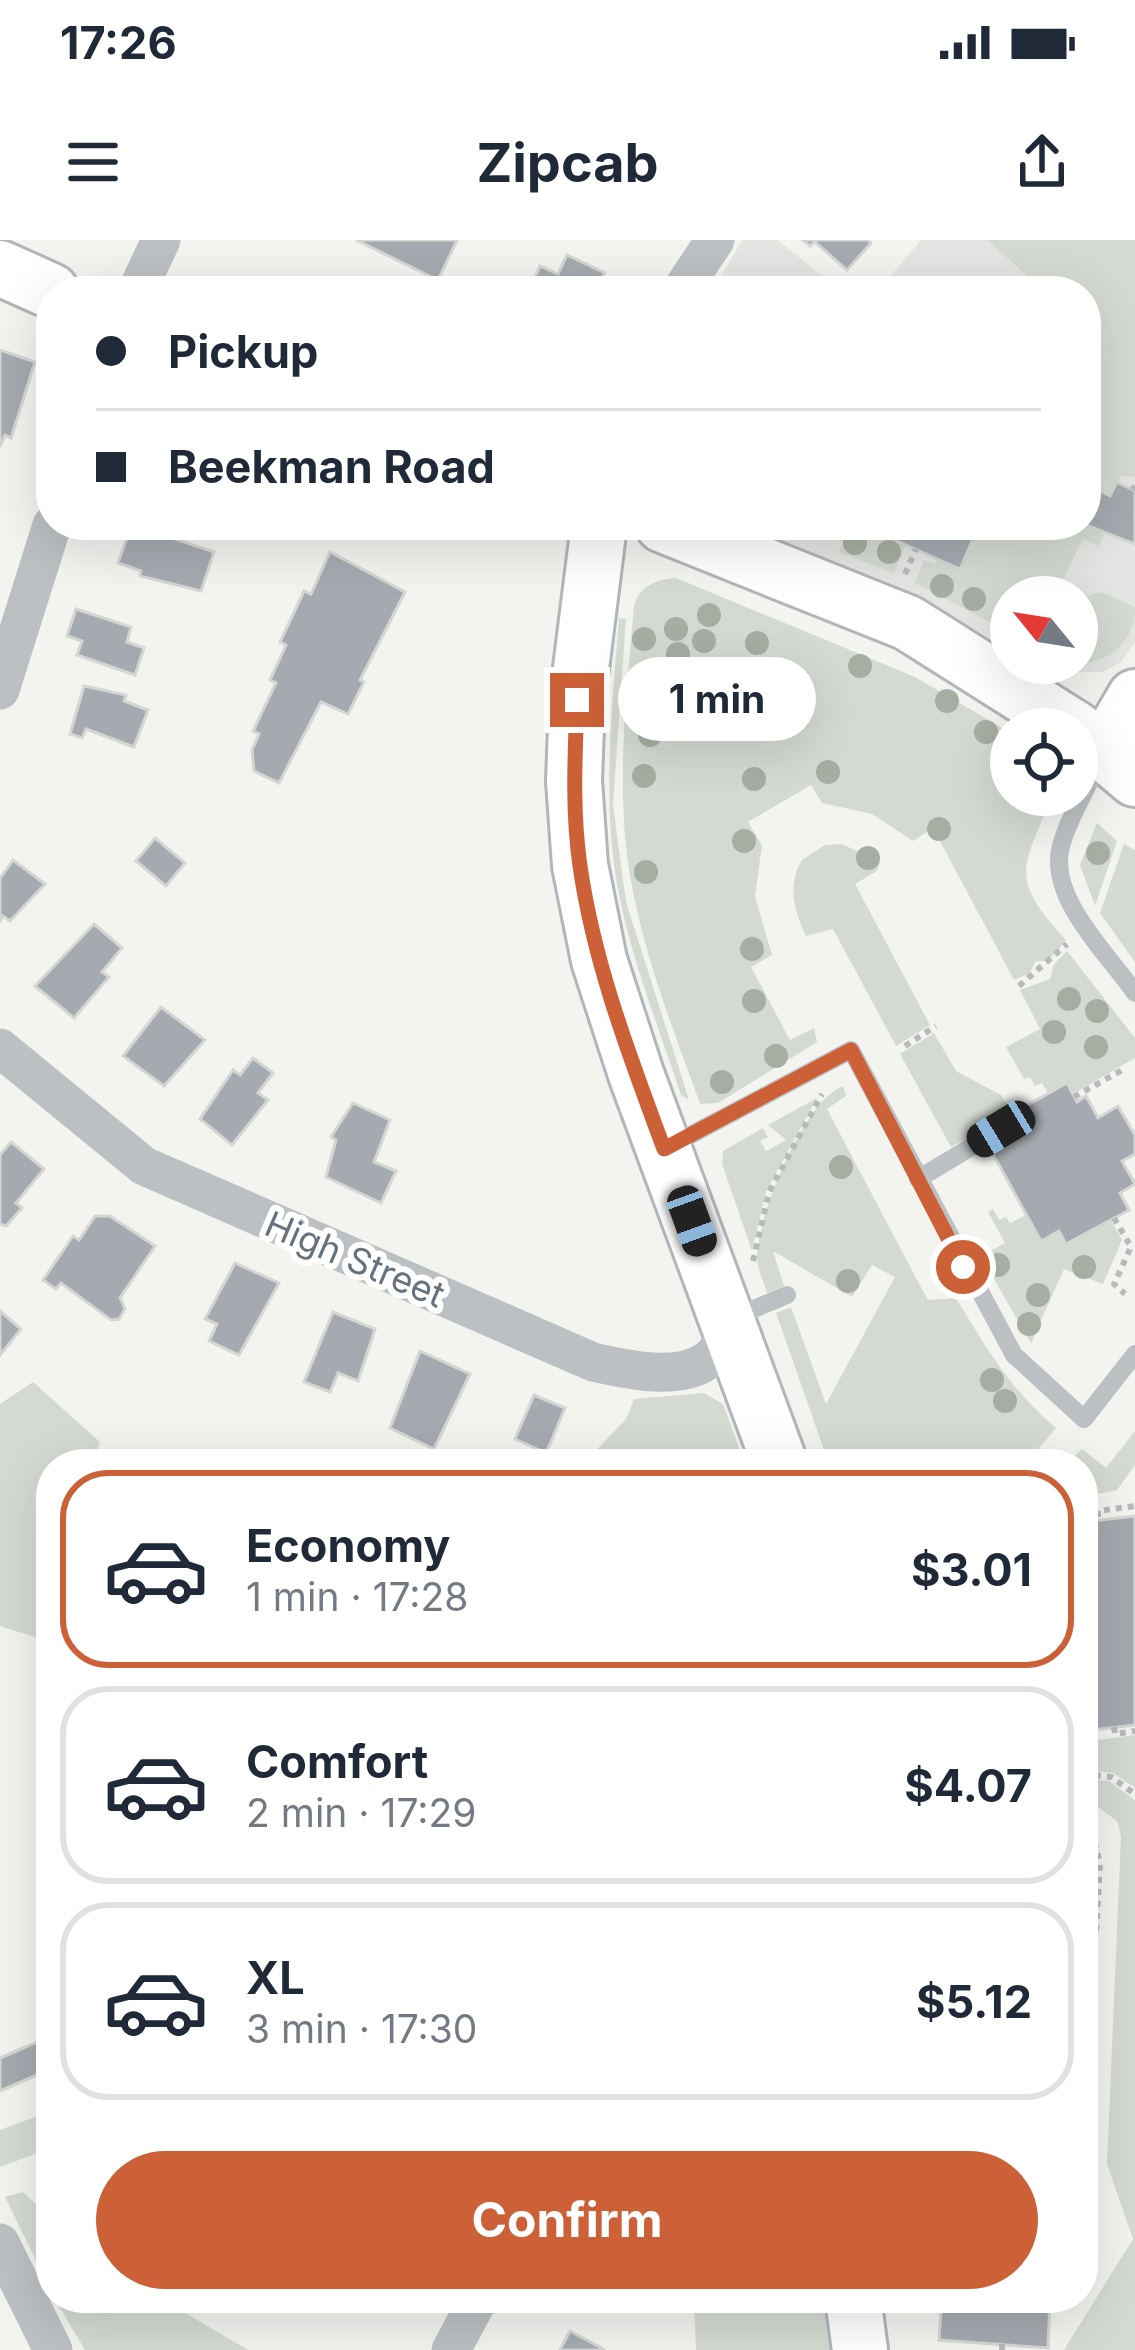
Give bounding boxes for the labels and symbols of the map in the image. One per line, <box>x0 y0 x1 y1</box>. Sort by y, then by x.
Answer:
north arrow <box>990 576 1098 684</box>
callout: 1 min <box>619 658 817 742</box>
route end <box>550 673 604 727</box>
car <box>961 1095 1041 1163</box>
car <box>663 1181 721 1261</box>
street label: High Street <box>259 1202 452 1317</box>
route start <box>936 1240 990 1294</box>

